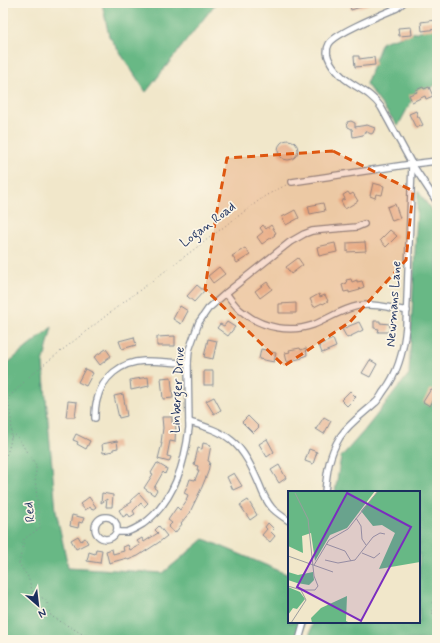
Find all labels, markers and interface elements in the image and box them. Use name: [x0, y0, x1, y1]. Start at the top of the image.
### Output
street label: Logan Road: [177, 199, 240, 253]
street label: Newmans Lane: [383, 260, 405, 348]
street label: Linberger Drive: [167, 346, 191, 434]
inset map: [288, 491, 420, 623]
street label: Red: [20, 501, 40, 523]
north arrow: [18, 585, 58, 625]
text: N: [36, 605, 49, 621]

